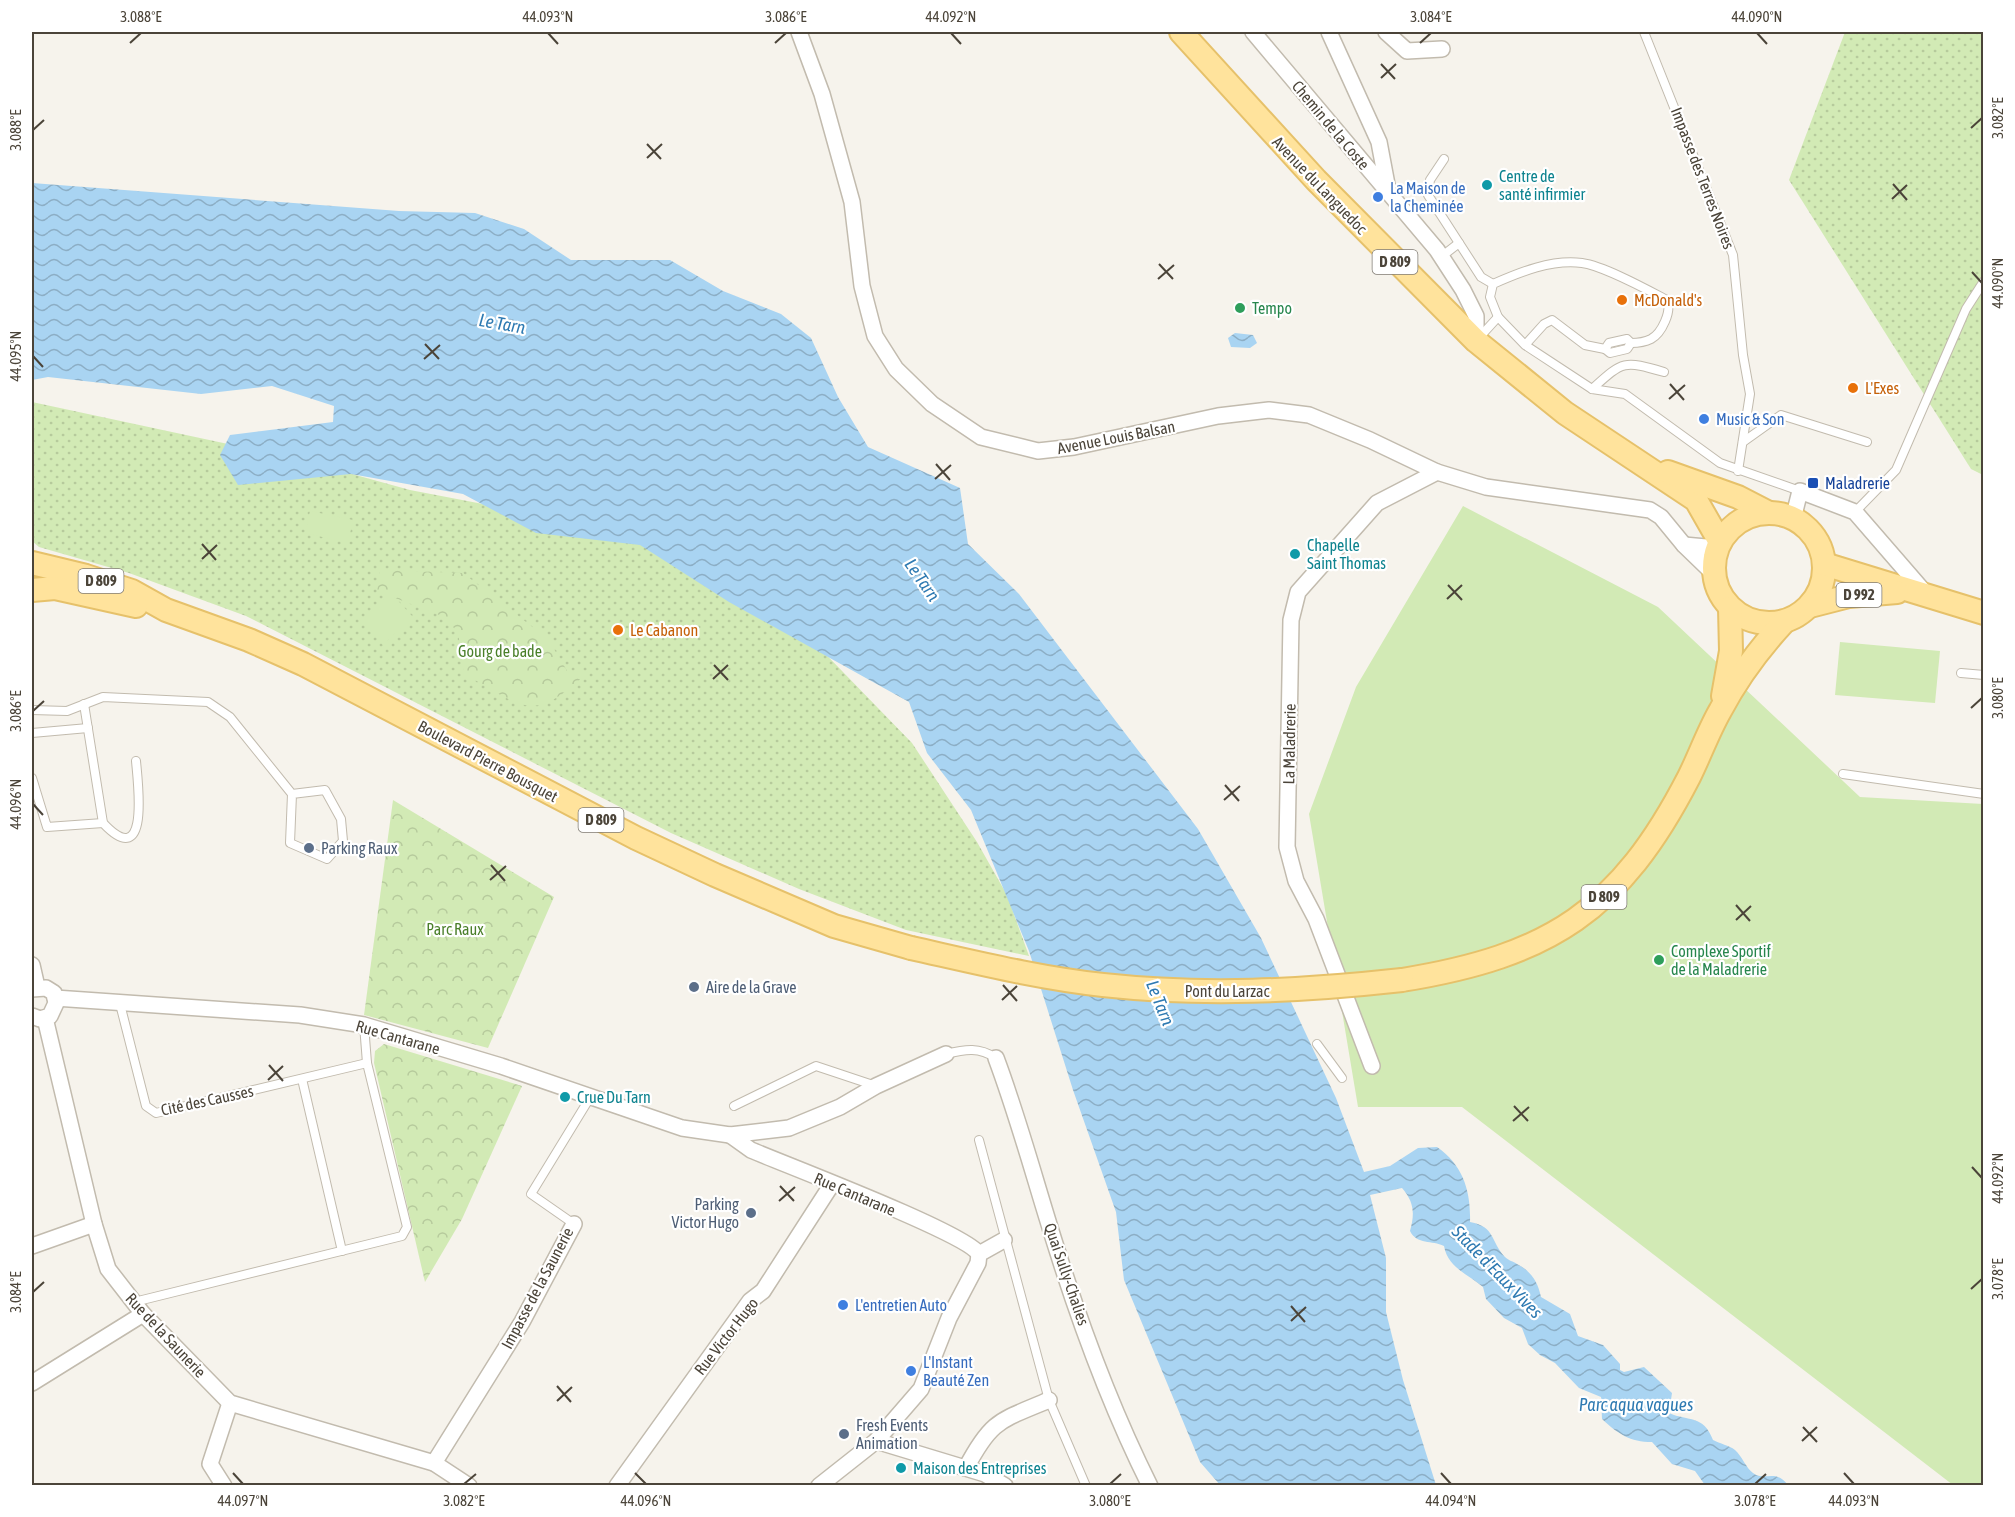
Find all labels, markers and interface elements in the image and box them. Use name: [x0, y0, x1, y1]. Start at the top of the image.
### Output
text: 3.088°E: [120, 8, 162, 25]
text: 44.093°N: [523, 8, 573, 25]
text: 3.086°E: [765, 8, 807, 25]
text: 44.092°N: [926, 8, 976, 25]
text: 3.084°E: [1410, 8, 1452, 25]
text: 44.090°N: [1732, 8, 1782, 25]
street label: Chemin de la Coste: [1289, 77, 1373, 173]
text: 3.082°E: [1989, 97, 2006, 139]
street label: Impasse des Terres Noires: [1667, 105, 1738, 252]
text: 3.088°E: [7, 109, 24, 151]
street label: Avenue du Languedoc: [1268, 133, 1371, 238]
place label: Centre de santé infirmier: [1499, 167, 1585, 203]
marker: Centre de santé infirmier: [1480, 178, 1494, 192]
place label: La Maison de la Cheminée: [1390, 179, 1466, 215]
marker: La Maison de la Cheminée: [1371, 190, 1385, 204]
road number: D 809: [1372, 250, 1418, 274]
text: 44.090°N: [1989, 258, 2006, 308]
place label: McDonald's: [1634, 291, 1703, 309]
marker: McDonald's: [1615, 293, 1629, 307]
place label: Tempo: [1252, 299, 1292, 318]
marker: Tempo: [1233, 301, 1247, 315]
water label: Le Tarn: [477, 309, 527, 338]
text: 44.095°N: [7, 331, 24, 381]
place label: L'Exes: [1865, 379, 1899, 397]
marker: L'Exes: [1846, 381, 1860, 395]
place label: Music & Son: [1716, 410, 1784, 428]
marker: Music & Son: [1697, 412, 1711, 426]
street label: Avenue Louis Balsan: [1056, 417, 1176, 457]
place label: Maladrerie: [1825, 474, 1890, 492]
marker: Maladrerie: [1806, 476, 1820, 490]
place label: Chapelle Saint Thomas: [1307, 536, 1386, 572]
marker: Chapelle Saint Thomas: [1288, 547, 1302, 561]
water label: Le Tarn: [900, 555, 945, 605]
road number: D 809: [78, 569, 124, 593]
road number: D 992: [1836, 583, 1882, 607]
place label: Le Cabanon: [630, 621, 698, 639]
marker: Le Cabanon: [611, 623, 625, 637]
park label: Gourg de bade: [458, 642, 542, 661]
text: 3.080°E: [1989, 677, 2006, 719]
text: 3.086°E: [7, 690, 24, 732]
street label: La Maladrerie: [1279, 703, 1299, 785]
street label: Boulevard Pierre Bousquet: [415, 717, 561, 806]
text: 44.096°N: [7, 779, 24, 829]
road number: D 809: [578, 808, 624, 832]
place label: Parking Raux: [321, 839, 398, 858]
marker: Parking Raux: [302, 841, 316, 855]
road number: D 809: [1582, 885, 1626, 909]
park label: Parc Raux: [426, 920, 484, 938]
place label: Complexe Sportif de la Maladrerie: [1671, 942, 1771, 978]
marker: Complexe Sportif de la Maladrerie: [1652, 953, 1666, 967]
water label: Le Tarn: [1142, 977, 1179, 1029]
place label: Aire de la Grave: [706, 978, 797, 996]
marker: Aire de la Grave: [687, 980, 701, 994]
street label: Pont du Larzac: [1185, 982, 1269, 1000]
street label: Rue Cantarane: [354, 1016, 442, 1058]
street label: Cité des Causses: [159, 1081, 255, 1119]
place label: Crue Du Tarn: [577, 1088, 651, 1106]
marker: Crue Du Tarn: [558, 1090, 572, 1104]
text: 44.092°N: [1989, 1153, 2006, 1203]
street label: Rue Cantarane: [812, 1169, 898, 1219]
place label: Parking Victor Hugo: [672, 1195, 739, 1232]
marker: Parking Victor Hugo: [744, 1206, 758, 1220]
street label: Quai Sully-Chalies: [1040, 1220, 1093, 1328]
water label: Stade d'Eaux Vives: [1447, 1220, 1547, 1322]
street label: Impasse de la Saunerie: [497, 1224, 577, 1352]
text: 3.078°E: [1989, 1258, 2006, 1300]
text: 3.084°E: [7, 1271, 24, 1313]
street label: Rue de la Saunerie: [122, 1289, 210, 1381]
street label: Rue Victor Hugo: [690, 1294, 762, 1379]
place label: L'entretien Auto: [855, 1296, 947, 1314]
marker: L'entretien Auto: [836, 1298, 850, 1312]
place label: L'Instant Beauté Zen: [923, 1353, 989, 1389]
marker: L'Instant Beauté Zen: [904, 1364, 918, 1378]
water label: Parc aqua vagues: [1579, 1394, 1693, 1415]
place label: Fresh Events Animation: [856, 1416, 929, 1452]
marker: Fresh Events Animation: [837, 1427, 851, 1441]
place label: Maison des Entreprises: [913, 1459, 1047, 1478]
marker: Maison des Entreprises: [894, 1461, 908, 1475]
text: 44.097°N: [218, 1492, 268, 1509]
text: 3.082°E: [443, 1492, 485, 1509]
text: 44.096°N: [621, 1492, 671, 1509]
text: 3.080°E: [1089, 1492, 1131, 1509]
text: 44.094°N: [1426, 1492, 1476, 1509]
text: 3.078°E: [1734, 1492, 1776, 1509]
text: 44.093°N: [1829, 1492, 1879, 1509]

